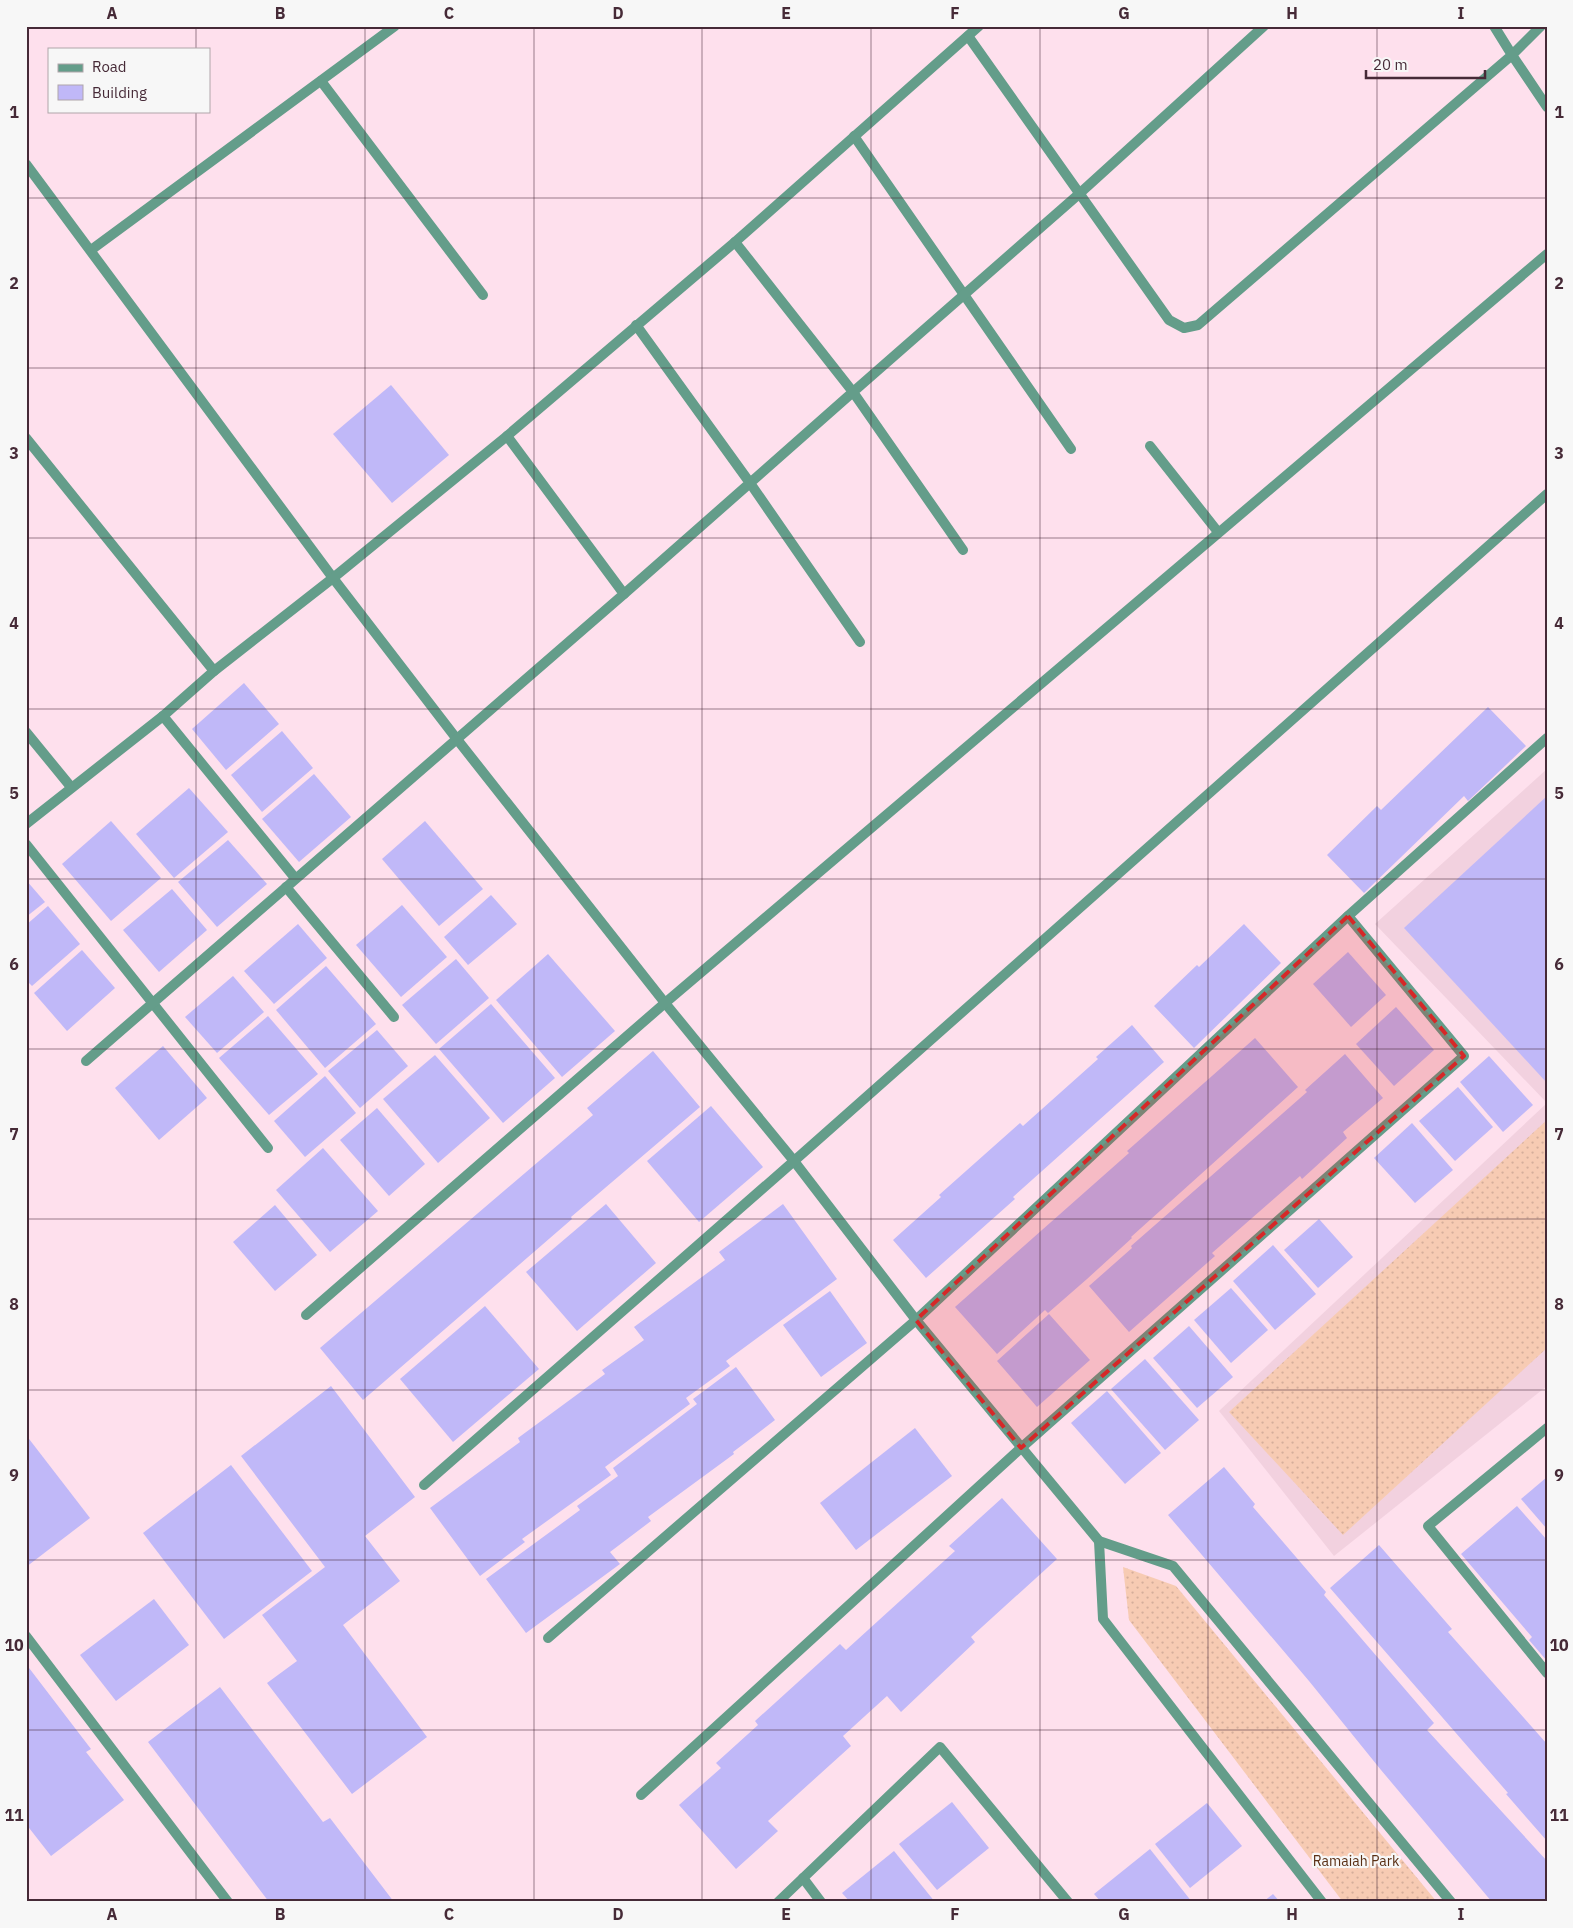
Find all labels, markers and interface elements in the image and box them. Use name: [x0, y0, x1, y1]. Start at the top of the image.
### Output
text: A: [107, 3, 118, 23]
text: B: [275, 3, 286, 23]
text: C: [444, 3, 454, 23]
text: D: [612, 3, 624, 23]
text: E: [781, 3, 791, 23]
text: F: [950, 3, 960, 23]
text: G: [1118, 3, 1130, 23]
text: H: [1286, 3, 1298, 23]
text: I: [1458, 3, 1465, 23]
legend: [48, 48, 210, 112]
scale bar: [1366, 48, 1484, 80]
text: 20 m: [1373, 55, 1408, 74]
text: Road: [92, 57, 127, 76]
text: Building: [92, 83, 147, 102]
text: 1: [9, 102, 19, 122]
text: 1: [1554, 102, 1564, 122]
text: 2: [9, 273, 19, 293]
text: 2: [1554, 273, 1564, 293]
text: 3: [9, 443, 19, 463]
text: 3: [1554, 443, 1564, 463]
text: 4: [9, 613, 19, 633]
text: 4: [1554, 613, 1564, 633]
text: 5: [9, 783, 19, 803]
text: 5: [1554, 783, 1564, 803]
text: 6: [9, 954, 19, 974]
text: 6: [1554, 954, 1564, 974]
text: 7: [9, 1124, 19, 1144]
text: 7: [1554, 1124, 1564, 1144]
text: 8: [9, 1294, 19, 1314]
text: 8: [1554, 1294, 1564, 1314]
text: 9: [9, 1465, 19, 1485]
text: 9: [1554, 1465, 1564, 1485]
text: 10: [4, 1635, 24, 1655]
text: 10: [1549, 1635, 1569, 1655]
text: 11: [4, 1805, 24, 1825]
text: 11: [1549, 1805, 1569, 1825]
park label: Ramaiah Park: [1313, 1852, 1400, 1870]
text: A: [107, 1904, 118, 1924]
text: B: [275, 1904, 286, 1924]
text: C: [444, 1904, 454, 1924]
text: D: [612, 1904, 624, 1924]
text: E: [781, 1904, 791, 1924]
text: F: [950, 1904, 960, 1924]
text: G: [1118, 1904, 1130, 1924]
text: H: [1286, 1904, 1298, 1924]
text: I: [1458, 1904, 1465, 1924]

